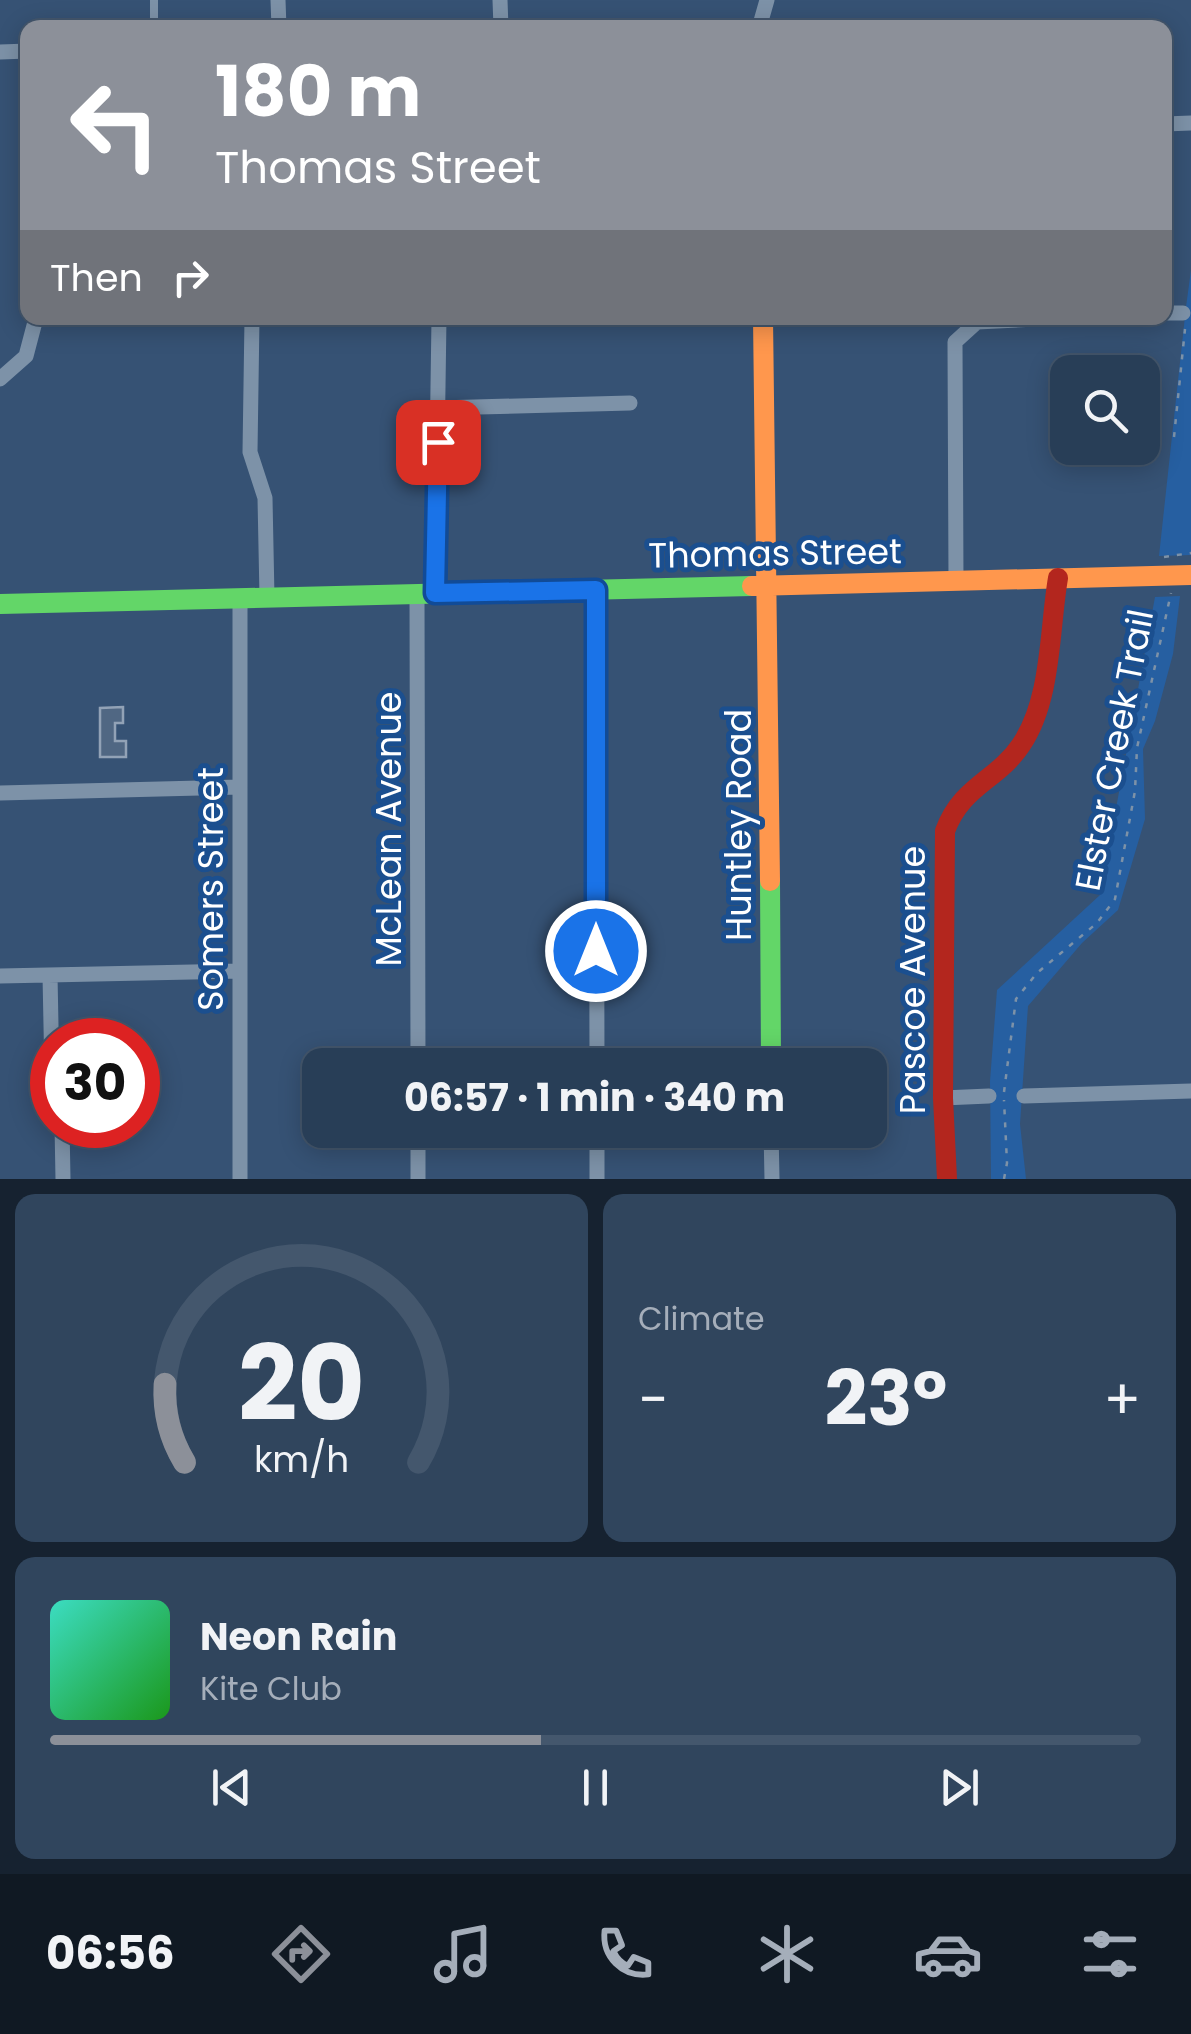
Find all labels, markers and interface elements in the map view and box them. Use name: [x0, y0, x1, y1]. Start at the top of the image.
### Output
text: 180 m: [215, 42, 421, 141]
icon: left: [50, 60, 180, 190]
text: Thomas Street: [215, 136, 541, 199]
icon: right: [163, 250, 218, 305]
text: Then: [50, 251, 143, 304]
map controls: [1050, 355, 1160, 465]
button: search: [1050, 355, 1160, 465]
pin: [396, 400, 481, 485]
icon: arrive: [411, 415, 466, 470]
street label: Thomas Street: [648, 526, 902, 580]
street label: Elster Creek Trail: [1063, 605, 1165, 895]
street label: McLean Avenue: [364, 691, 413, 967]
street label: Huntley Road: [714, 709, 763, 941]
street label: Somers Street: [186, 767, 235, 1011]
street label: Pascoe Avenue: [888, 846, 937, 1114]
position arrow: [544, 899, 648, 1003]
speed limit sign: 30: [30, 1018, 160, 1148]
text: 06:57 · 1 min · 340 m: [404, 1071, 785, 1124]
text: Climate: [638, 1296, 765, 1341]
text: 20: [238, 1311, 365, 1456]
text: 23°: [824, 1346, 947, 1451]
text: −: [638, 1361, 668, 1438]
text: +: [1103, 1361, 1141, 1438]
text: km/h: [254, 1434, 349, 1485]
text: Neon Rain: [200, 1610, 397, 1663]
text: Kite Club: [200, 1666, 342, 1711]
icon: previous: [204, 1760, 259, 1815]
icon: pause: [568, 1760, 623, 1815]
icon: next: [932, 1760, 987, 1815]
icon: directions: [266, 1919, 336, 1989]
icon: music: [428, 1919, 498, 1989]
icon: phone: [590, 1919, 660, 1989]
icon: climate: [752, 1919, 822, 1989]
icon: car: [913, 1919, 983, 1989]
icon: filters: [1075, 1919, 1145, 1989]
text: 06:56: [46, 1922, 175, 1985]

